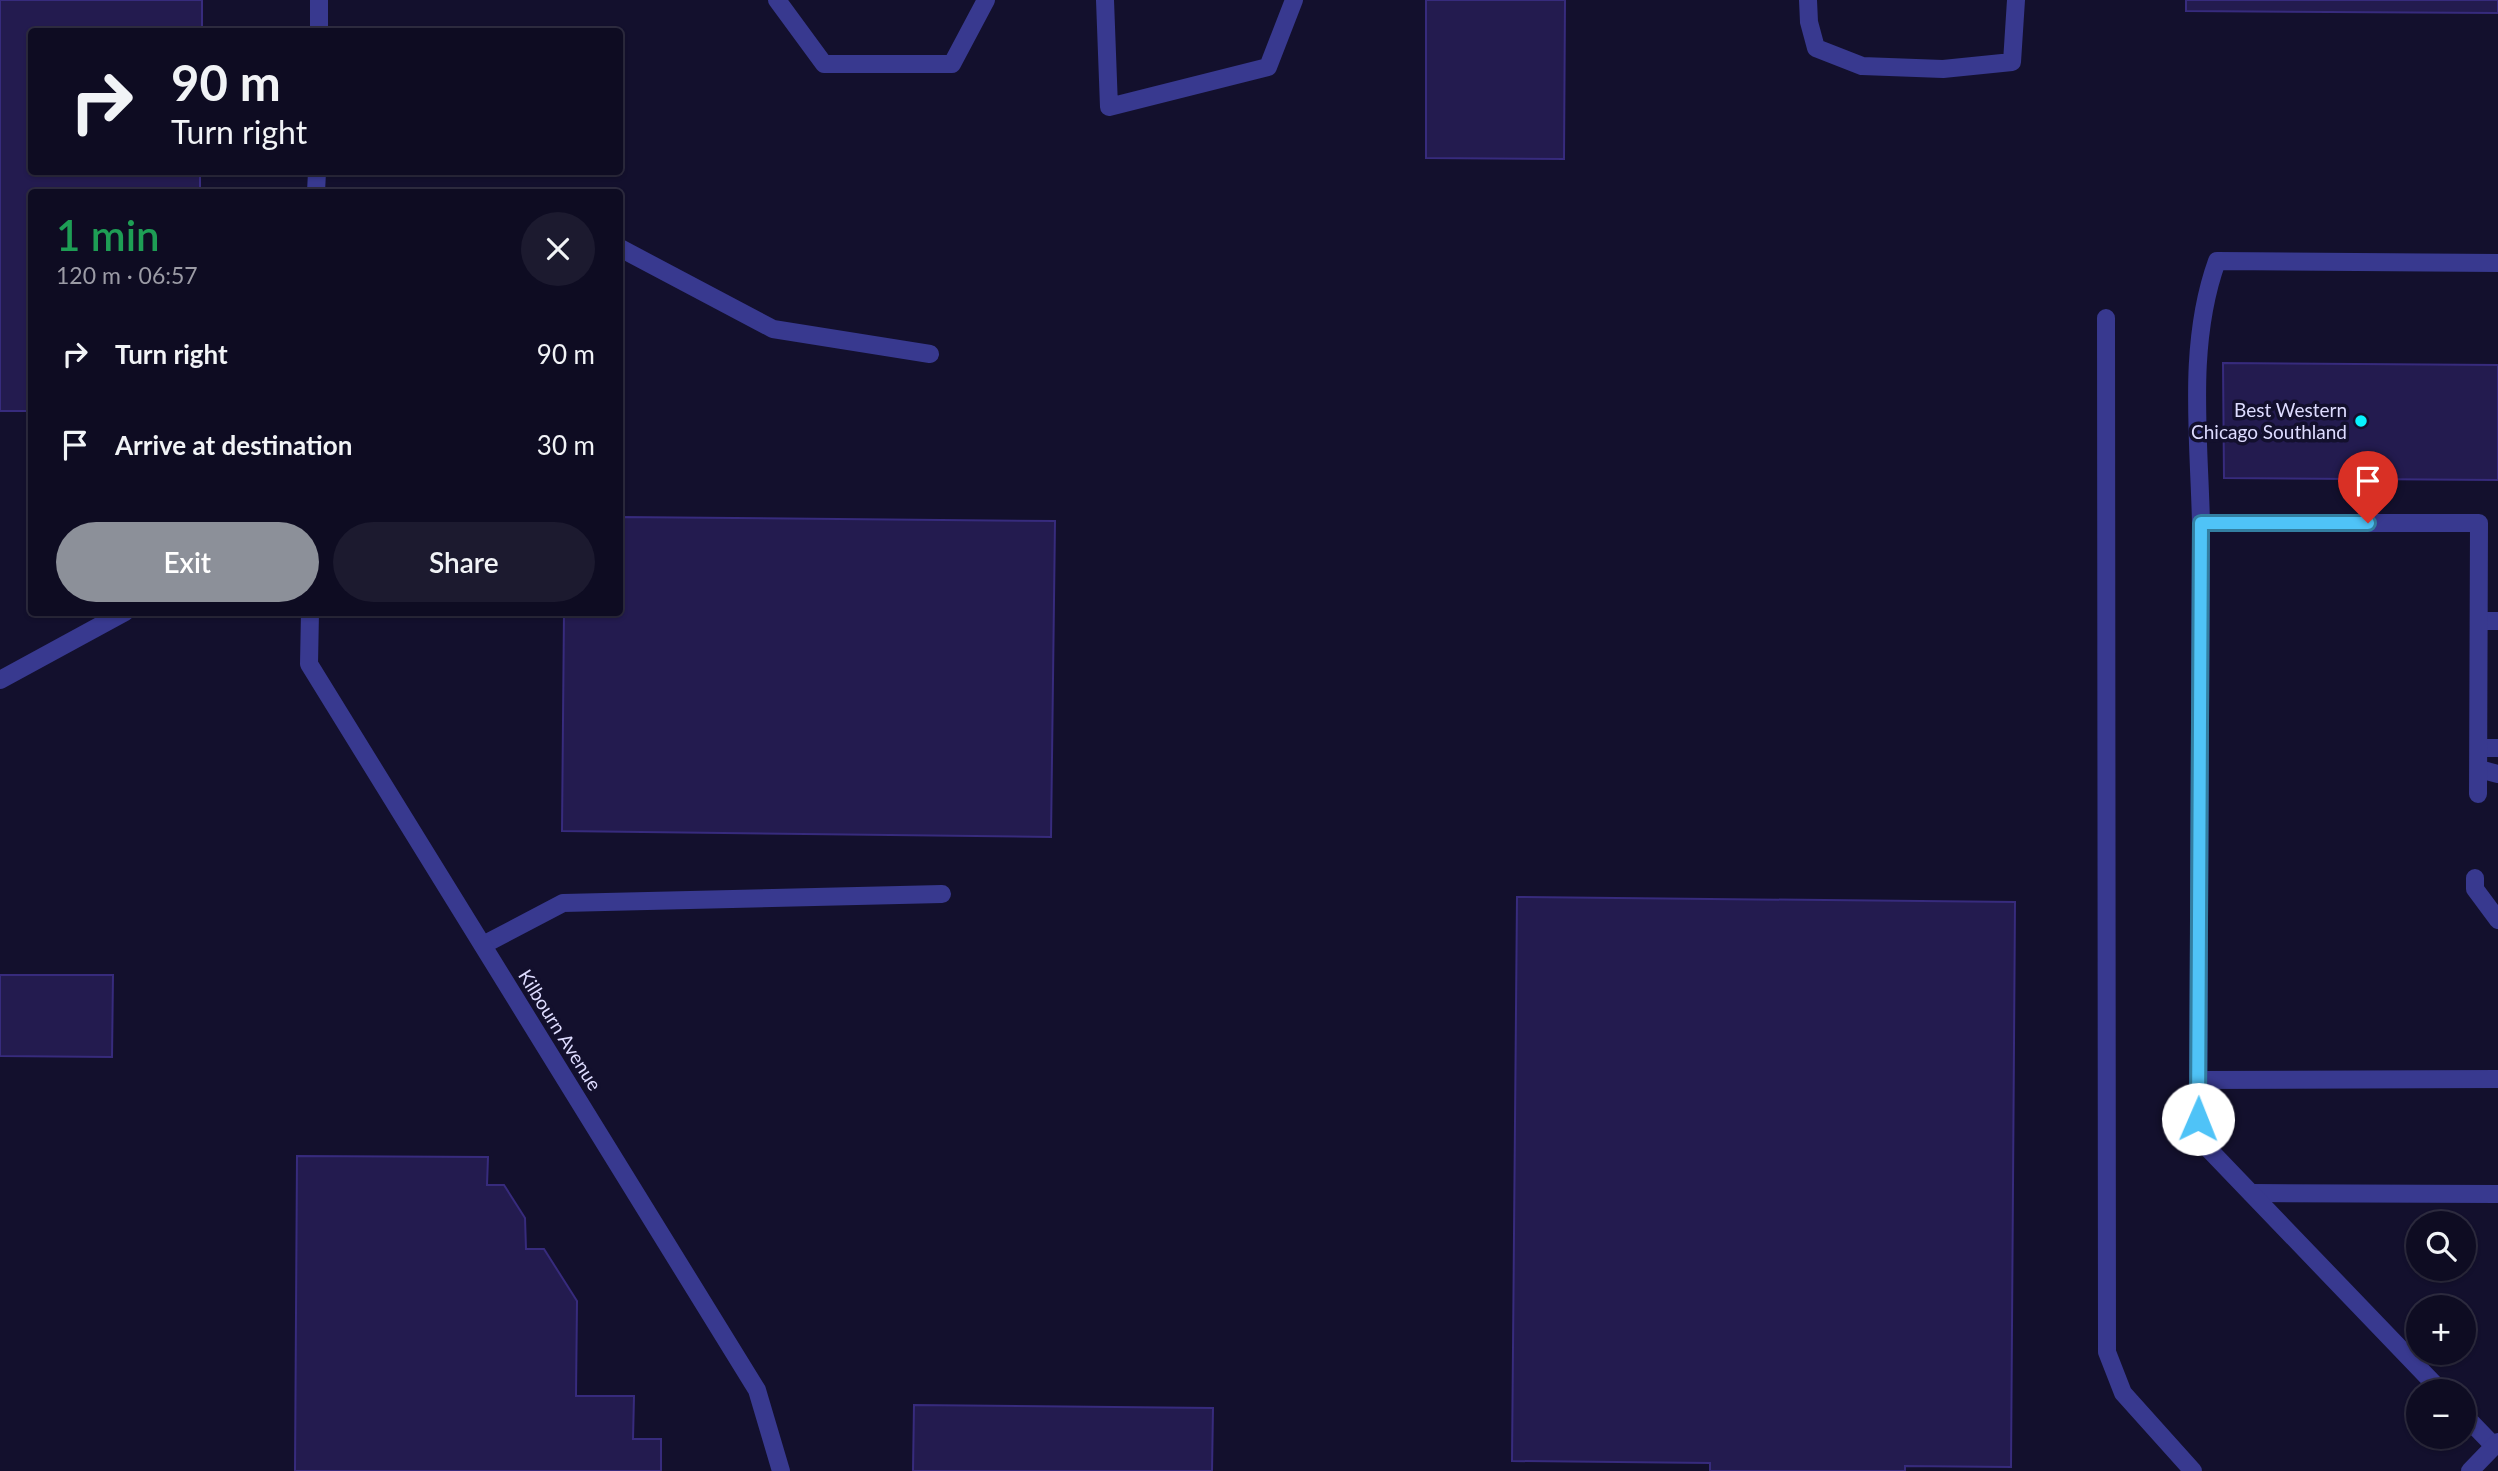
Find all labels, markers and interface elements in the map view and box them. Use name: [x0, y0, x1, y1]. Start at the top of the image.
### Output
text: 90 m: [171, 53, 281, 111]
icon: right: [56, 56, 147, 147]
text: Turn right: [171, 112, 307, 151]
text: 1 min: [56, 210, 160, 260]
button: close: [521, 212, 595, 286]
text: 120 m · 06:57: [56, 261, 198, 289]
icon: right: [56, 335, 94, 373]
text: Turn right: [115, 338, 228, 370]
text: 90 m: [537, 338, 595, 370]
place label: Best Western Chicago Southland: [2191, 398, 2347, 443]
marker: Best Western Chicago Southland: [2353, 413, 2369, 429]
icon: arrive: [56, 426, 94, 464]
text: Arrive at destination: [115, 429, 352, 461]
text: 30 m: [537, 429, 595, 461]
pin: [2338, 451, 2398, 523]
icon: arrive: [2349, 462, 2387, 500]
button: Exit: [56, 522, 319, 602]
button: Share: [333, 522, 595, 602]
street label: Kilbourn Avenue: [514, 965, 607, 1094]
position arrow: [2161, 1082, 2235, 1156]
map controls: [2406, 1211, 2476, 1449]
button: search: [2406, 1211, 2476, 1281]
button: +: [2406, 1295, 2476, 1365]
button: −: [2406, 1379, 2476, 1449]

